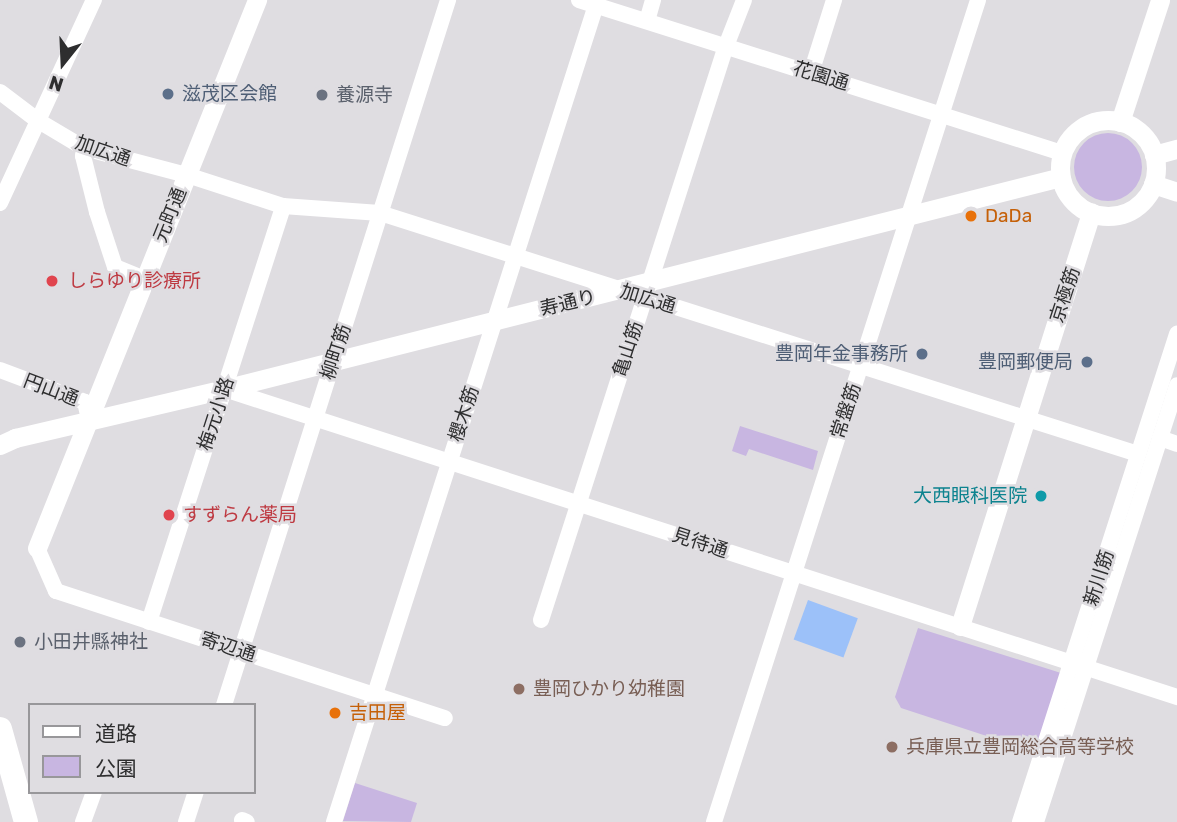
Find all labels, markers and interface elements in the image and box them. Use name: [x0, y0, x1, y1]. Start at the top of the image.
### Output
north arrow: [28, 28, 98, 98]
street label: 花園通: [790, 57, 852, 95]
text: N: [46, 70, 66, 96]
place label: 滋茂区会館: [182, 83, 277, 105]
place label: 養源寺: [336, 84, 393, 106]
marker: 滋茂区会館: [160, 86, 176, 102]
marker: 養源寺: [314, 87, 330, 103]
street label: 加広通: [72, 131, 134, 171]
street label: 元町通: [149, 184, 191, 246]
place label: DaDa: [985, 205, 1032, 227]
marker: DaDa: [963, 208, 979, 224]
street label: 京極筋: [1045, 264, 1085, 326]
place label: しらゆり診療所: [68, 270, 201, 292]
marker: しらゆり診療所: [42, 271, 62, 291]
street label: 加広通: [617, 280, 679, 318]
street label: 寿通り: [538, 285, 598, 321]
street label: 亀山筋: [608, 318, 648, 380]
street label: 柳町筋: [316, 321, 356, 383]
place label: 豊岡年金事務所: [775, 343, 908, 365]
marker: 豊岡年金事務所: [914, 346, 930, 362]
place label: 豊岡郵便局: [978, 351, 1073, 373]
marker: 豊岡郵便局: [1079, 354, 1095, 370]
street label: 円山通: [20, 369, 82, 411]
street label: 梅元小路: [193, 374, 239, 454]
street label: 常盤筋: [826, 380, 866, 442]
street label: 櫻木筋: [444, 383, 484, 445]
place label: 大西眼科医院: [913, 485, 1027, 507]
marker: 大西眼科医院: [1033, 488, 1049, 504]
place label: すずらん薬局: [183, 504, 297, 526]
marker: すずらん薬局: [161, 507, 177, 523]
street label: 見待通: [669, 523, 731, 563]
street label: 新川筋: [1079, 547, 1119, 609]
street label: 寄辺通: [197, 627, 259, 667]
place label: 小田井縣神社: [34, 631, 148, 653]
marker: 小田井縣神社: [12, 634, 28, 650]
place label: 豊岡ひかり幼稚園: [533, 678, 685, 700]
marker: 豊岡ひかり幼稚園: [511, 681, 527, 697]
place label: 吉田屋: [349, 702, 406, 724]
legend: [28, 703, 256, 794]
marker: 吉田屋: [327, 705, 343, 721]
text: 道路: [95, 721, 137, 746]
place label: 兵庫県立豊岡総合高等学校: [906, 736, 1134, 758]
marker: 兵庫県立豊岡総合高等学校: [884, 739, 900, 755]
text: 公園: [95, 756, 137, 781]

